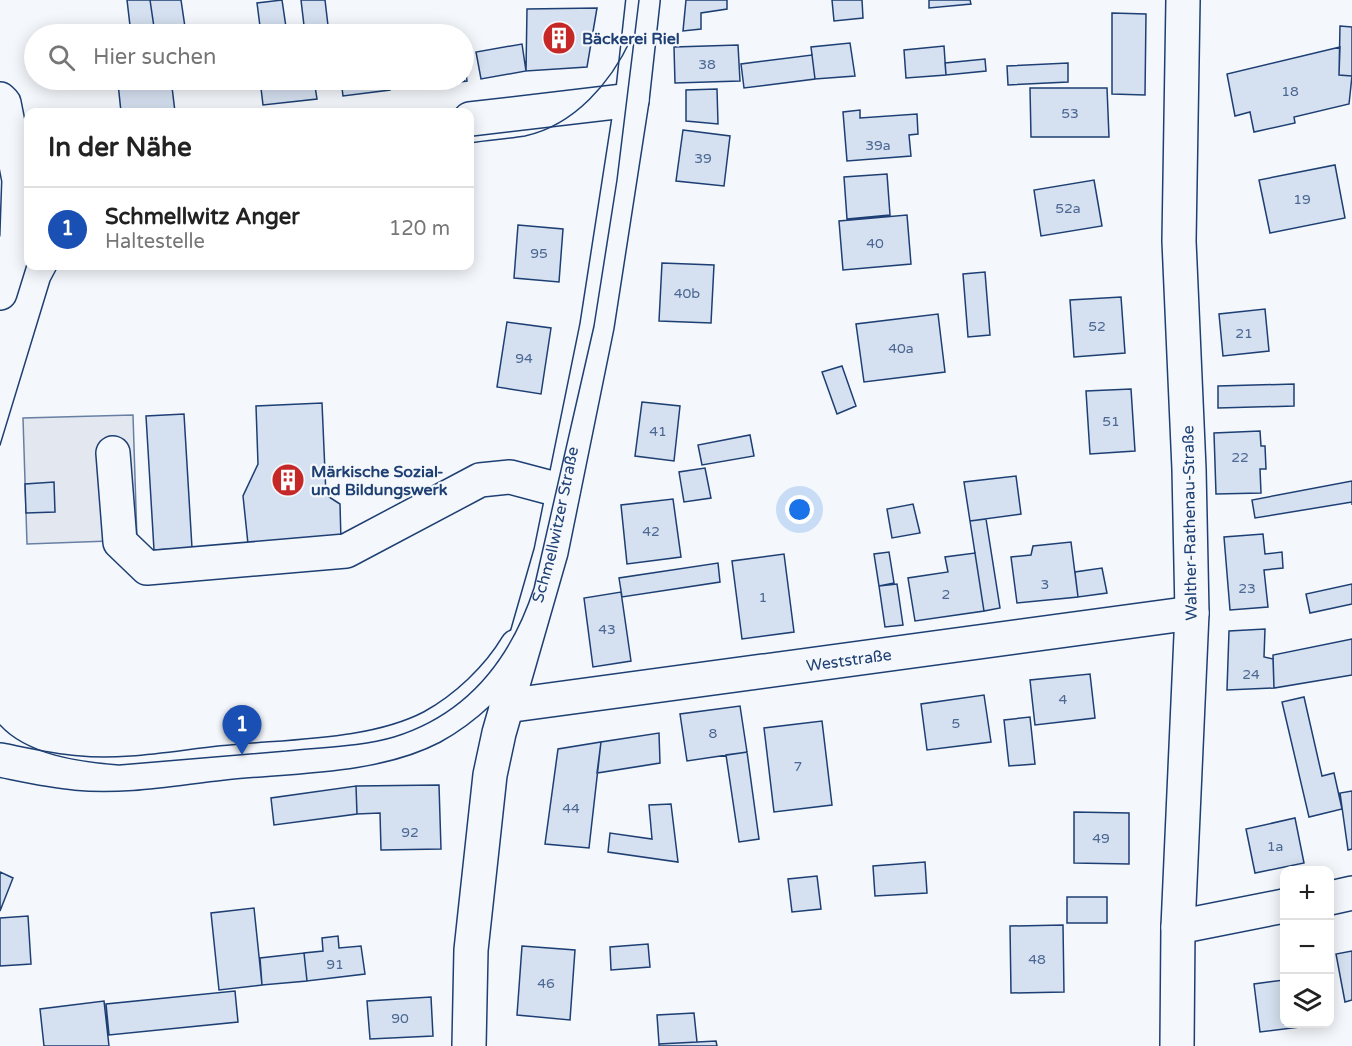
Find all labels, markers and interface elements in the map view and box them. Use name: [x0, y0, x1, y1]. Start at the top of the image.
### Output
building icon: Bäckerei Riel: [541, 20, 577, 56]
search box: [24, 24, 474, 90]
place label: Bäckerei Riel: [582, 29, 680, 49]
icon: search: [45, 41, 78, 74]
text: Hier suchen: [93, 44, 216, 70]
house number: 38: [698, 56, 716, 73]
house number: 18: [1281, 83, 1299, 100]
house number: 53: [1061, 105, 1079, 122]
text: In der Nähe: [48, 132, 192, 163]
house number: 39a: [865, 137, 891, 154]
house number: 39: [694, 150, 712, 167]
house number: 19: [1293, 191, 1311, 208]
house number: 52a: [1055, 200, 1081, 217]
text: Schmellwitz Anger: [105, 204, 300, 230]
text: 1: [61, 217, 74, 241]
text: 120 m: [389, 217, 450, 241]
text: Haltestelle: [105, 230, 205, 254]
house number: 40: [866, 235, 884, 252]
house number: 95: [530, 245, 548, 262]
house number: 40b: [674, 285, 700, 302]
house number: 52: [1088, 318, 1106, 335]
house number: 21: [1235, 325, 1253, 342]
house number: 40a: [888, 340, 914, 357]
house number: 94: [515, 350, 533, 367]
house number: 51: [1102, 413, 1120, 430]
house number: 41: [649, 423, 667, 440]
street label: Walther-Rathenau-Straße: [1178, 425, 1202, 621]
street label: Schmellwitzer Straße: [528, 445, 583, 605]
house number: 22: [1231, 449, 1249, 466]
building icon: Märkische Sozial- und Bildungswerk: [270, 462, 306, 498]
place label: Märkische Sozial- und Bildungswerk: [311, 462, 448, 500]
your location: [785, 495, 814, 524]
house number: 42: [642, 523, 660, 540]
house number: 3: [1041, 576, 1049, 593]
house number: 23: [1238, 580, 1256, 597]
house number: 2: [942, 586, 950, 603]
house number: 1: [759, 589, 767, 606]
house number: 43: [598, 621, 616, 638]
street label: Weststraße: [805, 645, 893, 676]
house number: 24: [1242, 666, 1260, 683]
house number: 4: [1059, 691, 1068, 708]
pin: 1: [222, 706, 262, 755]
house number: 5: [952, 715, 960, 732]
house number: 8: [709, 725, 718, 742]
house number: 7: [794, 758, 802, 775]
house number: 44: [562, 800, 580, 817]
house number: 92: [401, 824, 419, 841]
house number: 49: [1092, 830, 1110, 847]
house number: 1a: [1267, 838, 1283, 855]
map controls: [1280, 866, 1334, 1028]
button: +: [1280, 866, 1334, 920]
button: −: [1280, 920, 1334, 974]
house number: 48: [1028, 951, 1046, 968]
house number: 91: [326, 956, 344, 973]
button: layers: [1280, 974, 1334, 1028]
house number: 46: [537, 975, 555, 992]
house number: 90: [391, 1010, 409, 1027]

